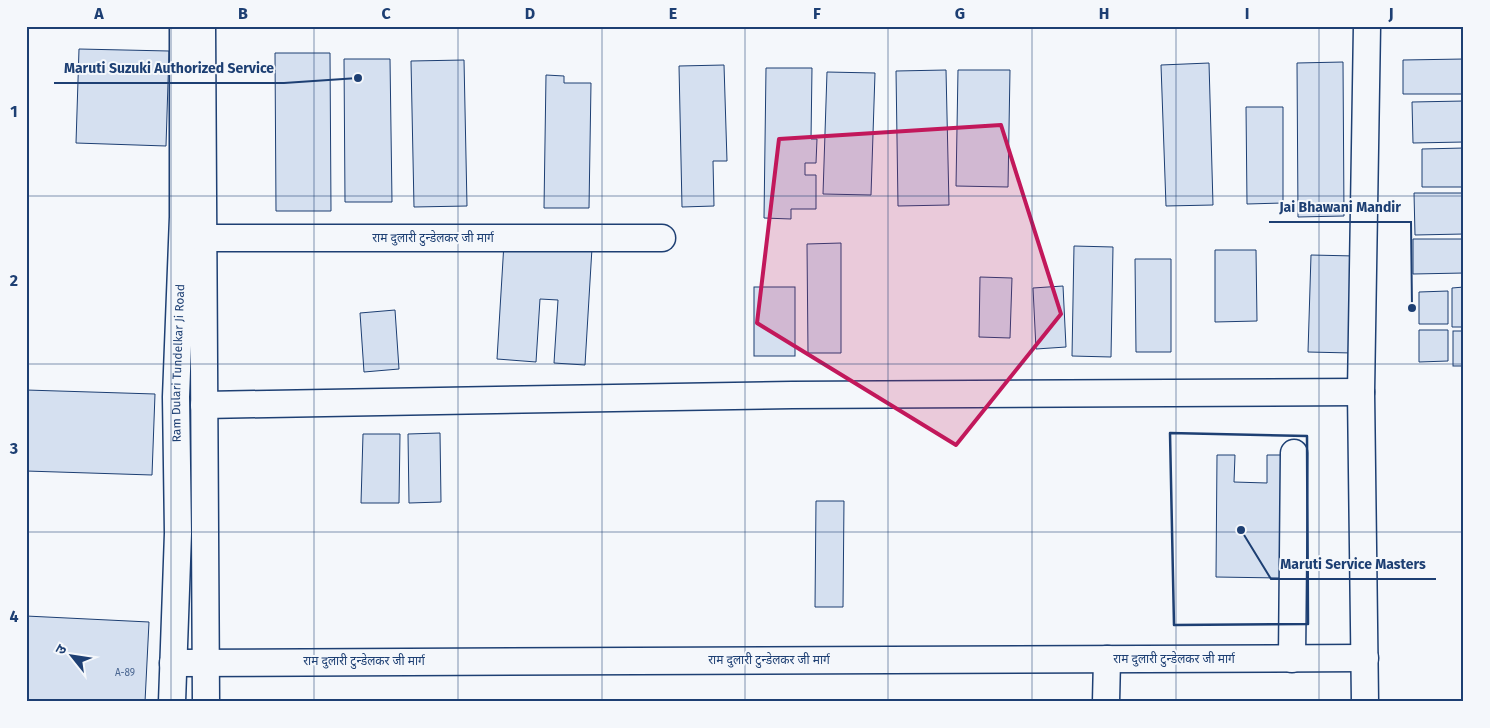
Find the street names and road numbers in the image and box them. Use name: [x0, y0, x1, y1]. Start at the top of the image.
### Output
street label: राम दुलारी टुन्डेलकर जी मार्ग: [372, 230, 495, 246]
street label: Ram Dulari Tundelkar Ji Road: [169, 284, 187, 442]
street label: राम दुलारी टुन्डेलकर जी मार्ग: [1113, 651, 1236, 667]
street label: राम दुलारी टुन्डेलकर जी मार्ग: [708, 652, 831, 668]
street label: राम दुलारी टुन्डेलकर जी मार्ग: [303, 653, 426, 669]

